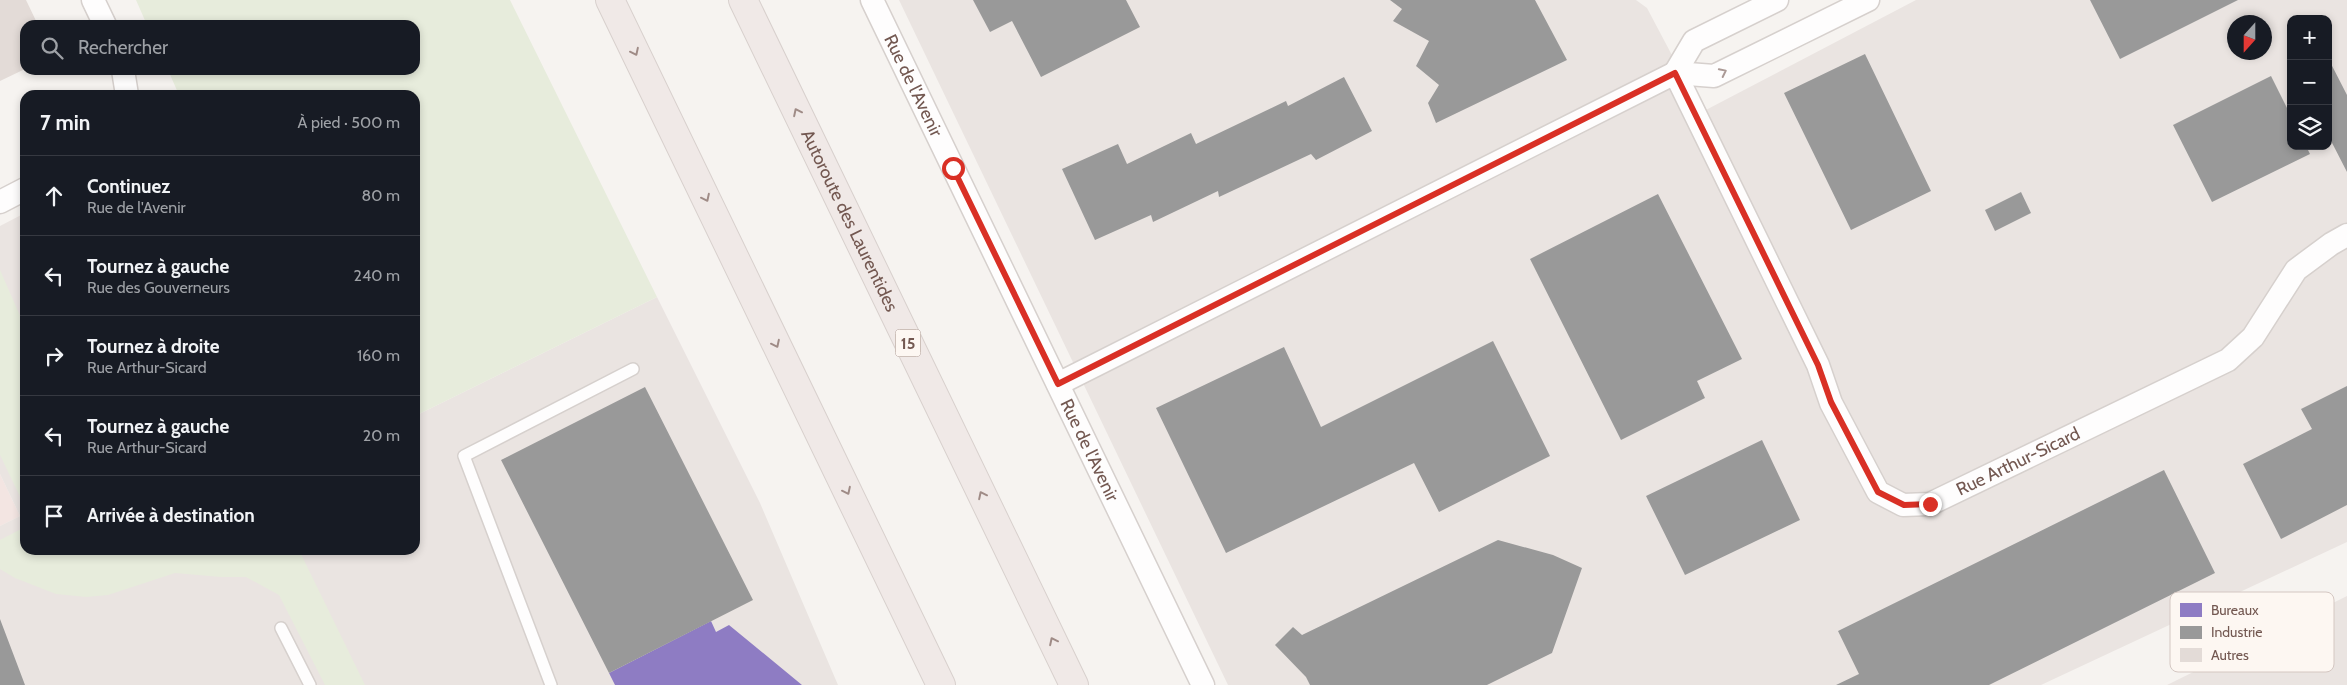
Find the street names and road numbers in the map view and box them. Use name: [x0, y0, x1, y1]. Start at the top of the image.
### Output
street label: Rue de l'Avenir: [879, 31, 948, 141]
street label: Autoroute des Laurentides: [796, 126, 903, 315]
road number: 15: [896, 329, 920, 356]
street label: Rue de l'Avenir: [1055, 395, 1124, 505]
street label: Rue Arthur-Sicard: [1953, 422, 2084, 501]

